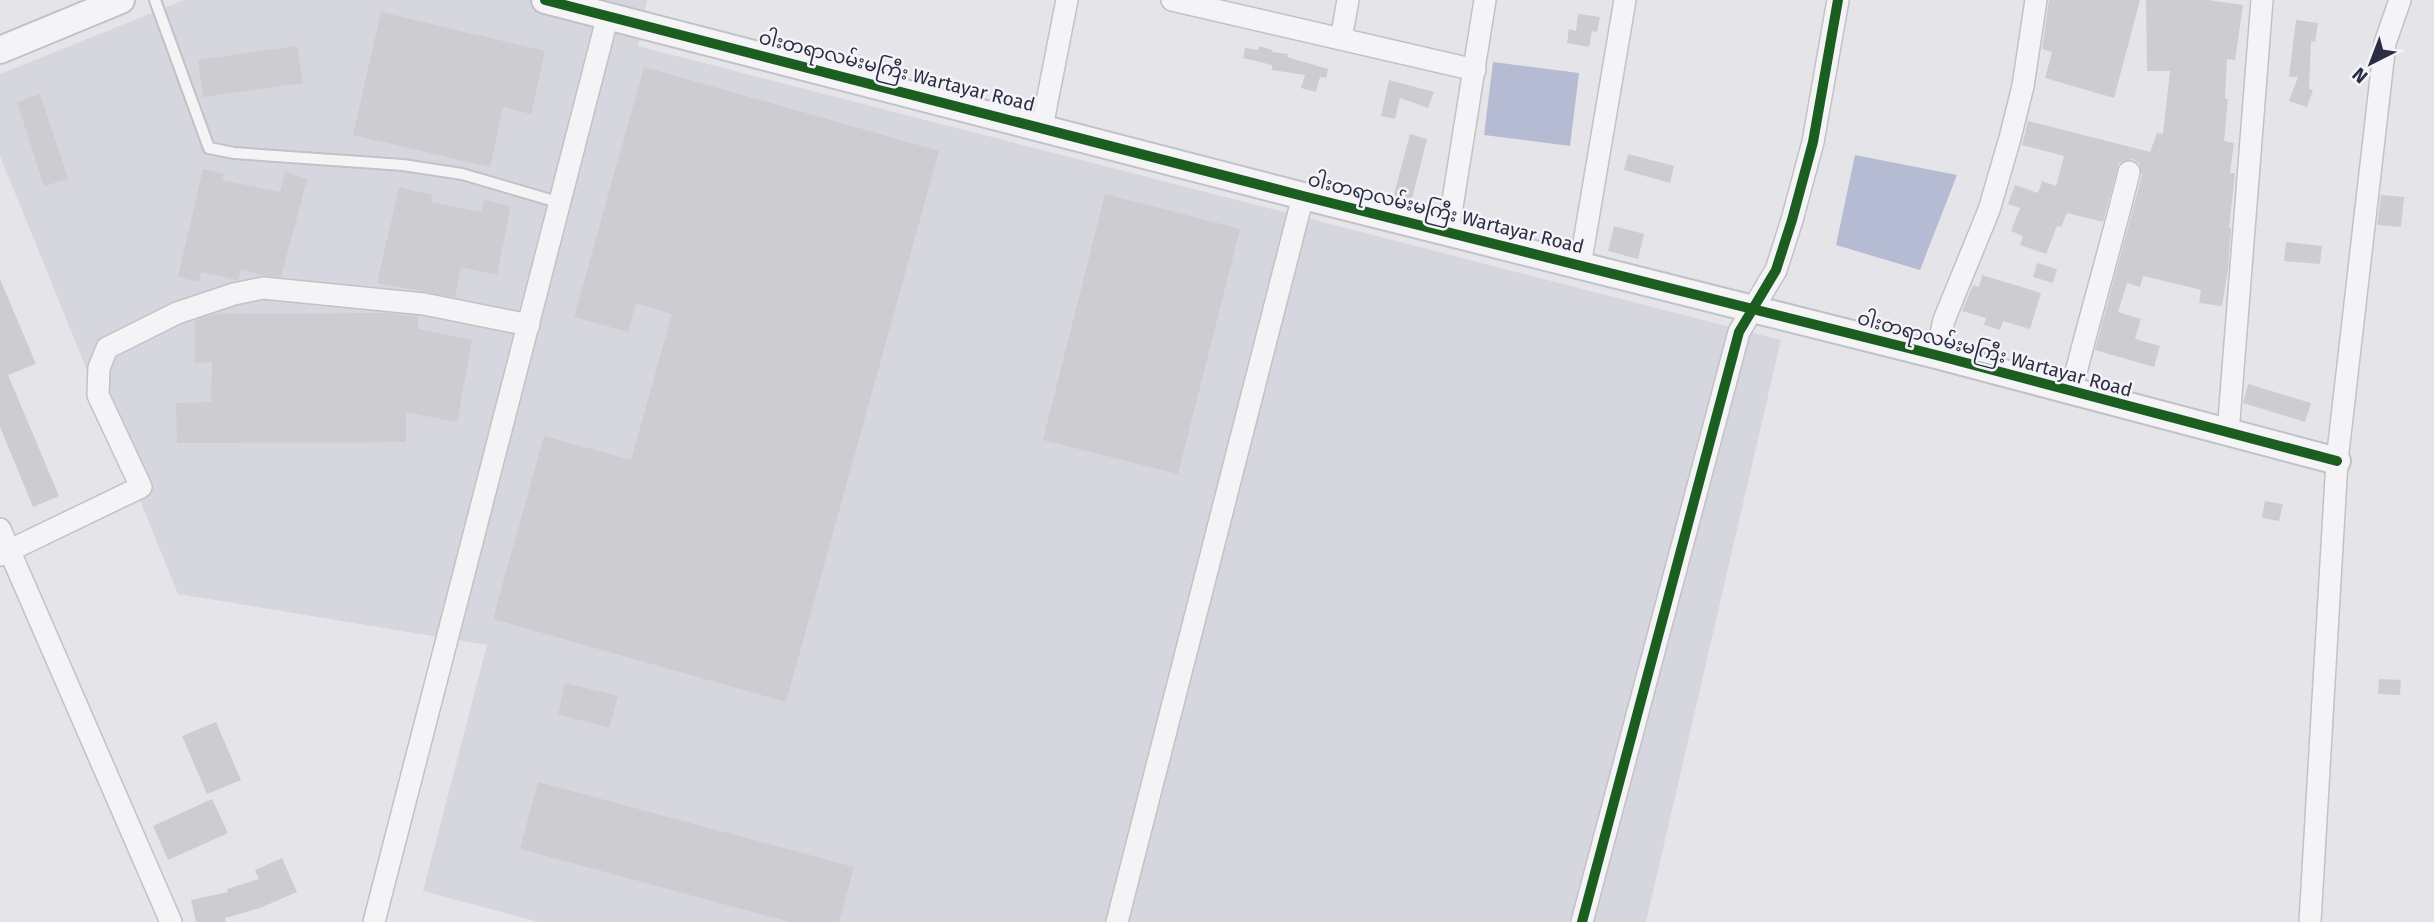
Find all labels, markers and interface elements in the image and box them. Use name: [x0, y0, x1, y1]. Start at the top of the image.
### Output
street label: ဝါးတရာလမ်းမကြီး Wartayar Road: [756, 23, 1038, 120]
north arrow: [2336, 28, 2406, 98]
text: N: [2348, 62, 2372, 88]
street label: ဝါးတရာလမ်းမကြီး Wartayar Road: [1305, 165, 1587, 262]
street label: ဝါးတရာလမ်းမကြီး Wartayar Road: [1854, 303, 2136, 406]

